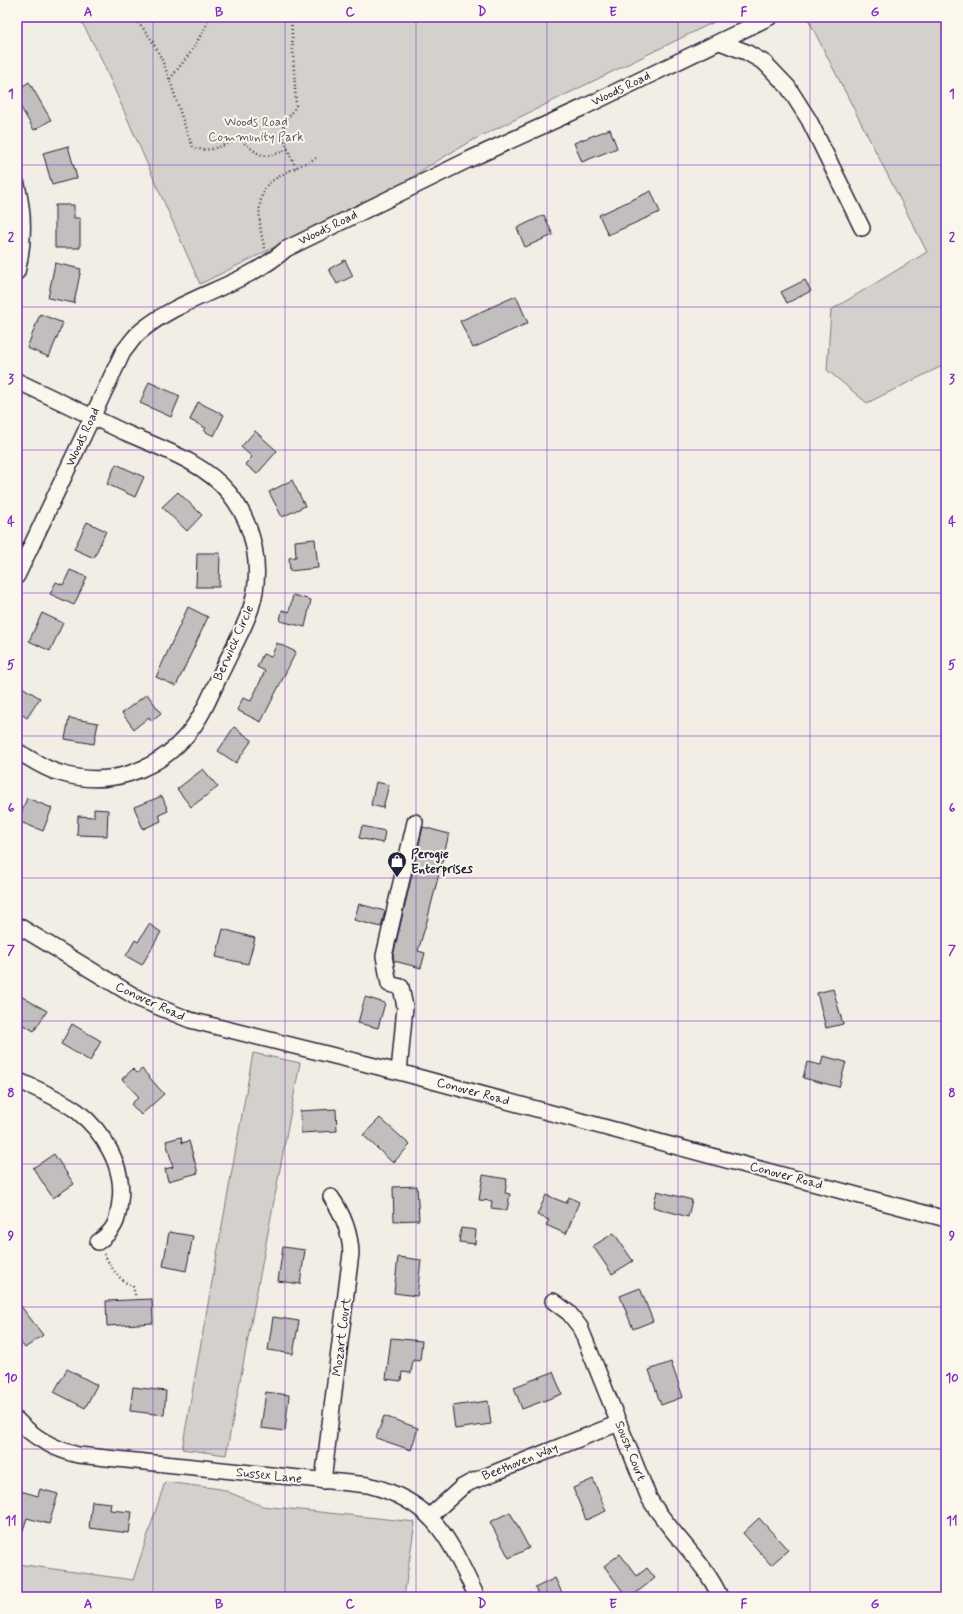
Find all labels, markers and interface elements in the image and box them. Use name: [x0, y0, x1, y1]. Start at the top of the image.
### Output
text: A: [84, 4, 92, 21]
text: B: [215, 4, 224, 21]
text: C: [345, 4, 355, 21]
text: D: [478, 4, 487, 21]
text: E: [609, 4, 617, 21]
text: F: [741, 4, 748, 21]
text: G: [871, 4, 880, 21]
street label: Woods Road: [589, 67, 653, 111]
text: 1: [8, 86, 14, 103]
text: 1: [949, 86, 955, 103]
park label: Woods Road Community Park: [208, 114, 304, 146]
street label: Woods Road: [296, 206, 360, 250]
text: 2: [8, 229, 15, 246]
text: 2: [949, 229, 956, 246]
text: 3: [8, 371, 14, 388]
text: 3: [949, 371, 955, 388]
street label: Woods Road: [62, 405, 104, 469]
text: 4: [7, 514, 15, 531]
text: 4: [948, 514, 956, 531]
street label: Berwick Circle: [210, 602, 258, 683]
text: 5: [7, 657, 15, 674]
text: 5: [948, 657, 956, 674]
text: 6: [8, 800, 15, 817]
text: 6: [949, 800, 956, 817]
place label: Perogie Enterprises: [411, 846, 473, 878]
shop icon: Perogie Enterprises: [386, 850, 408, 878]
text: 7: [7, 942, 15, 959]
text: 7: [948, 942, 956, 959]
street label: Conover Road: [113, 978, 187, 1026]
street label: Conover Road: [435, 1074, 511, 1110]
text: 8: [7, 1085, 15, 1102]
text: 8: [948, 1085, 956, 1102]
street label: Conover Road: [748, 1158, 824, 1194]
text: 9: [8, 1228, 15, 1245]
text: 9: [949, 1228, 956, 1245]
street label: Mozart Court: [329, 1296, 355, 1377]
text: 10: [4, 1370, 18, 1387]
text: 10: [945, 1370, 959, 1387]
street label: Sousa Court: [610, 1418, 650, 1484]
street label: Beethoven Way: [480, 1439, 560, 1485]
street label: Sussex Lane: [235, 1464, 303, 1488]
text: 11: [5, 1513, 17, 1530]
text: 11: [946, 1513, 958, 1530]
text: A: [84, 1596, 92, 1613]
text: B: [215, 1596, 224, 1613]
text: C: [345, 1596, 355, 1613]
text: D: [478, 1596, 487, 1613]
text: E: [609, 1596, 617, 1613]
text: F: [741, 1596, 748, 1613]
text: G: [871, 1596, 880, 1613]

